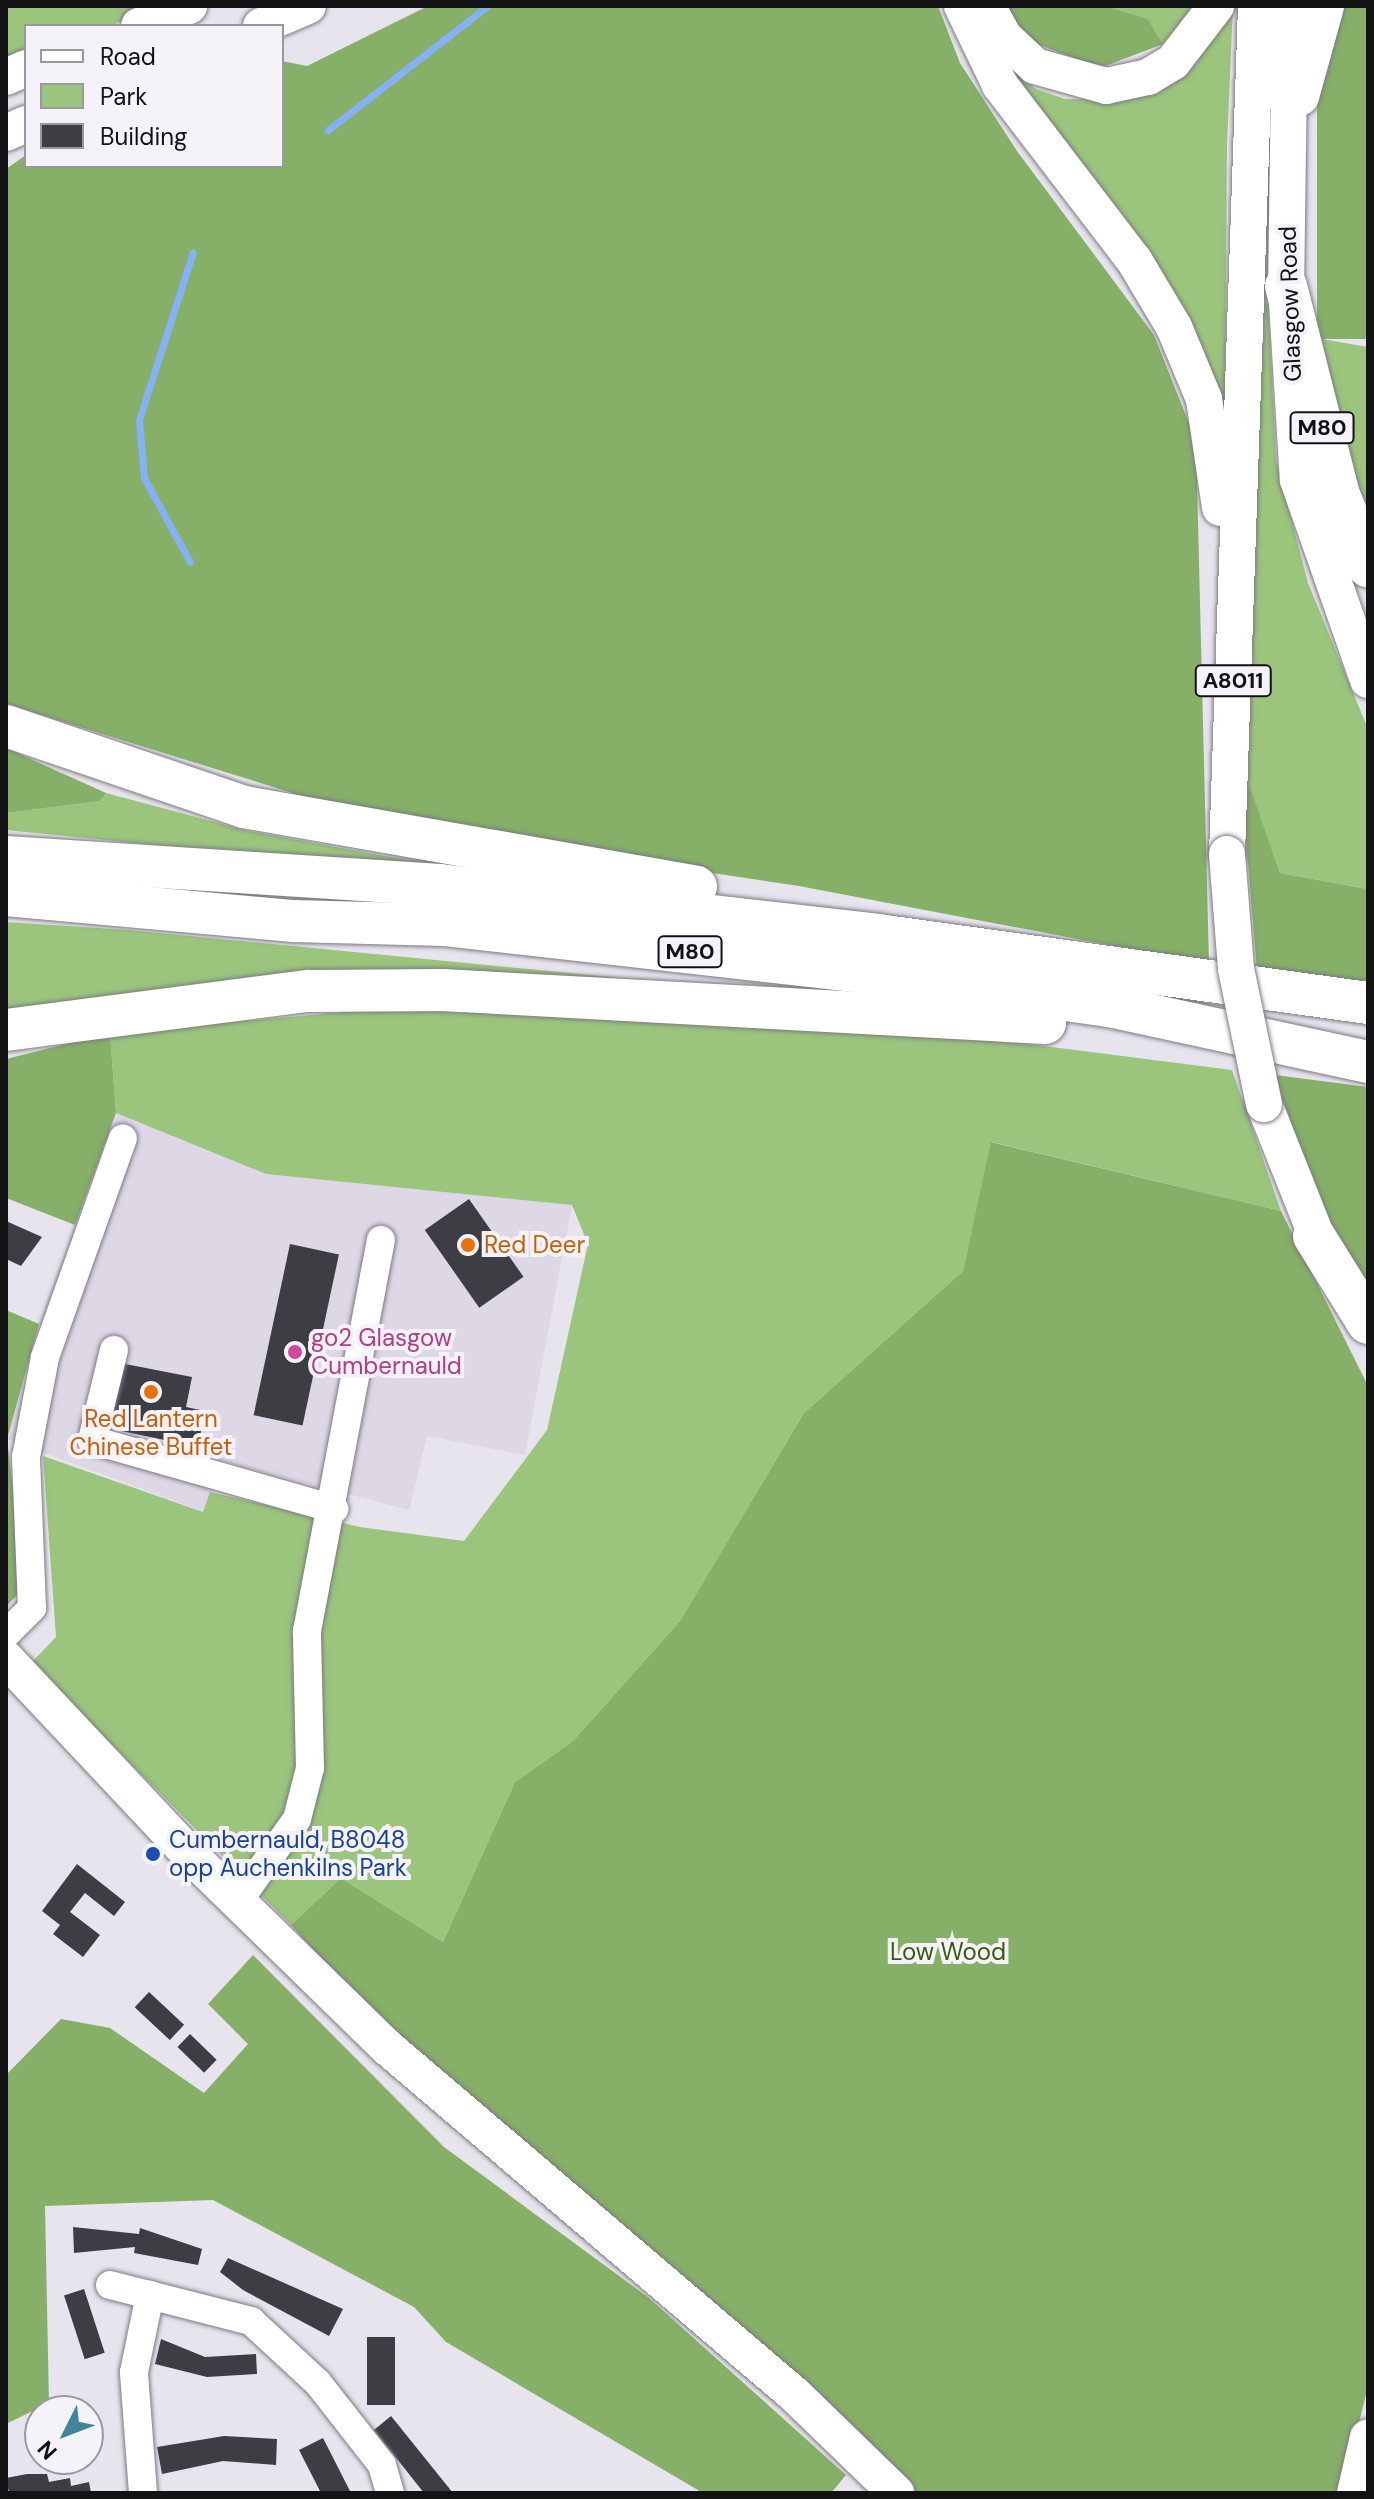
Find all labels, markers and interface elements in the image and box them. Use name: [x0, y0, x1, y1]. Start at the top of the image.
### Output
legend: [24, 24, 284, 168]
text: Road: [100, 41, 156, 72]
text: Park: [100, 81, 147, 112]
text: Building: [100, 121, 187, 152]
street label: Glasgow Road: [1273, 226, 1307, 382]
road number: M80: [1288, 410, 1356, 446]
road number: A8011: [1193, 663, 1273, 699]
road number: M80: [656, 934, 724, 970]
place label: Red Deer: [484, 1231, 585, 1259]
marker: Red Deer: [459, 1236, 477, 1254]
place label: go2 Glasgow Cumbernauld: [311, 1324, 462, 1380]
marker: go2 Glasgow Cumbernauld: [286, 1343, 304, 1361]
marker: Red Lantern Chinese Buffet: [142, 1383, 160, 1401]
place label: Red Lantern Chinese Buffet: [70, 1405, 232, 1461]
place label: Cumbernauld, B8048 opp Auchenkilns Park: [169, 1826, 407, 1882]
marker: Cumbernauld, B8048 opp Auchenkilns Park: [144, 1845, 162, 1863]
park label: Low Wood: [890, 1938, 1006, 1966]
north arrow: [24, 2395, 104, 2475]
text: N: [31, 2434, 63, 2466]

